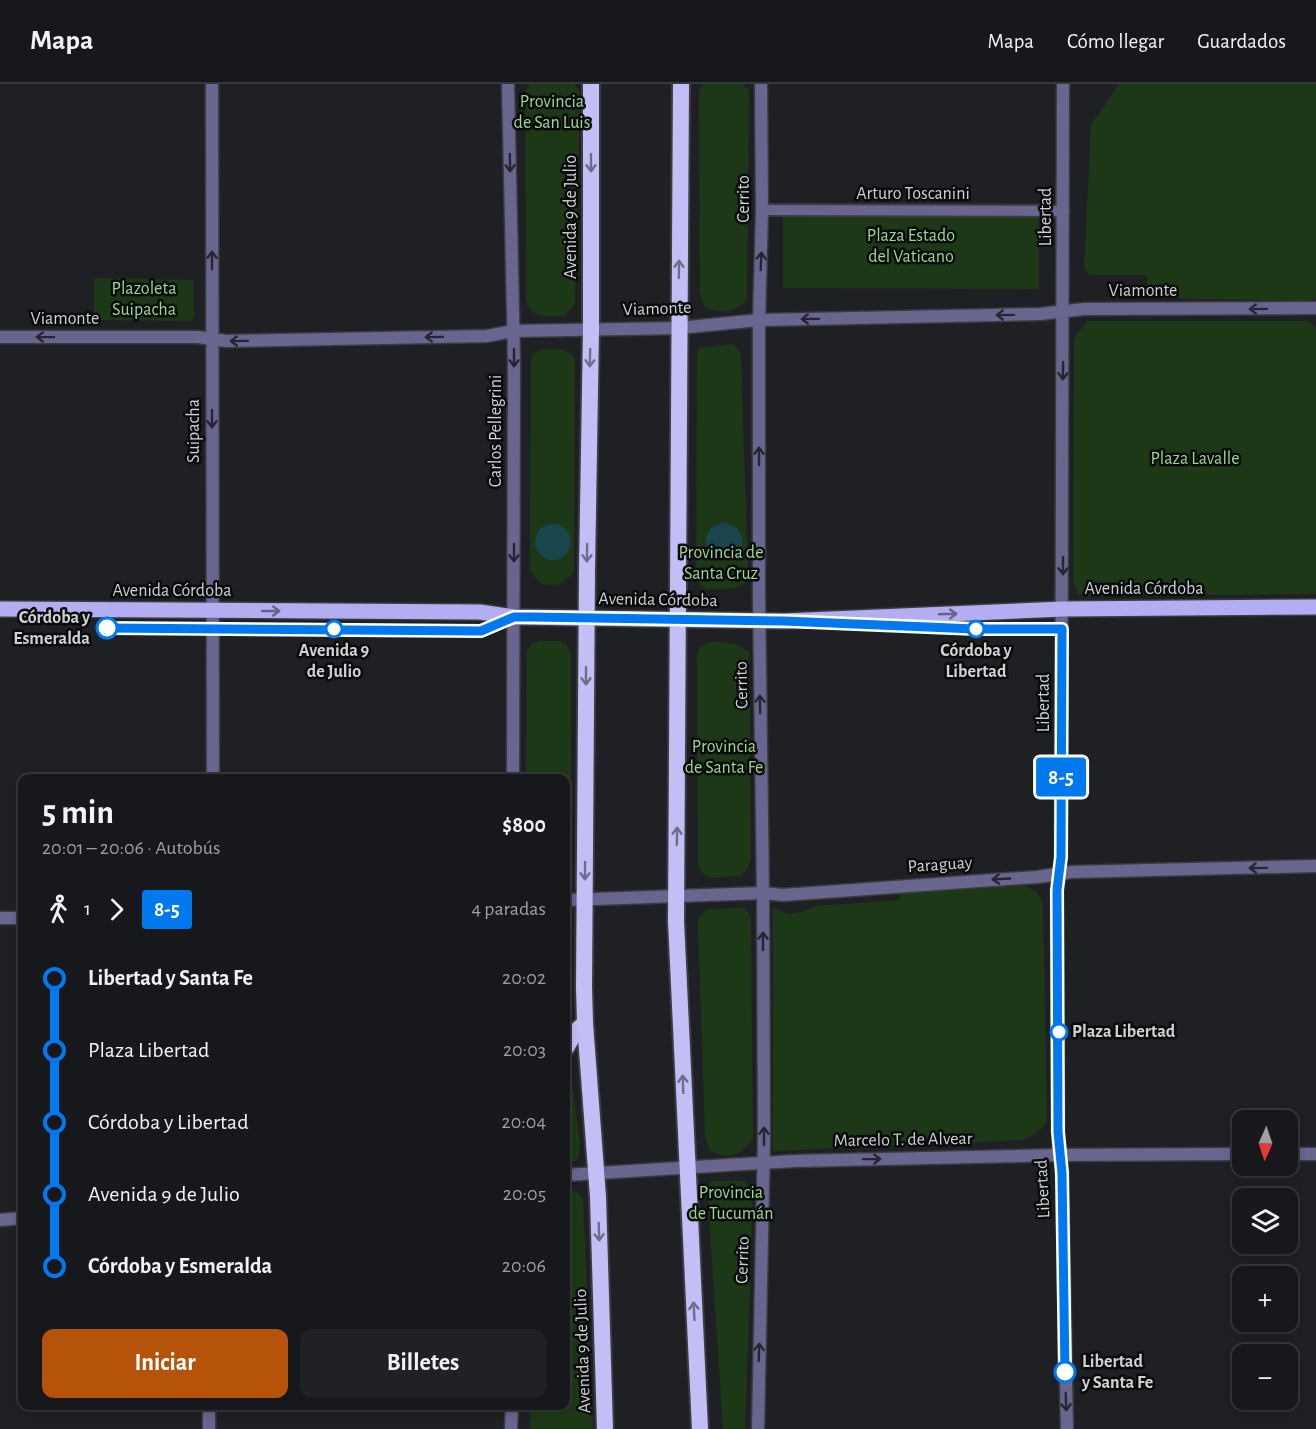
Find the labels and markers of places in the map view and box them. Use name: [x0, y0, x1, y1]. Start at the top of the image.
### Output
place label: Córdoba y Esmeralda: [13, 609, 91, 648]
marker: Córdoba y Esmeralda: [96, 617, 118, 639]
marker: Avenida 9 de Julio: [325, 620, 343, 638]
marker: Córdoba y Libertad: [967, 620, 985, 638]
place label: Avenida 9 de Julio: [299, 642, 370, 681]
place label: Córdoba y Libertad: [940, 642, 1013, 681]
marker: Plaza Libertad: [1050, 1023, 1068, 1041]
place label: Plaza Libertad: [1072, 1023, 1176, 1041]
place label: Libertad y Santa Fe: [1081, 1353, 1153, 1392]
marker: Libertad y Santa Fe: [1054, 1361, 1076, 1383]

